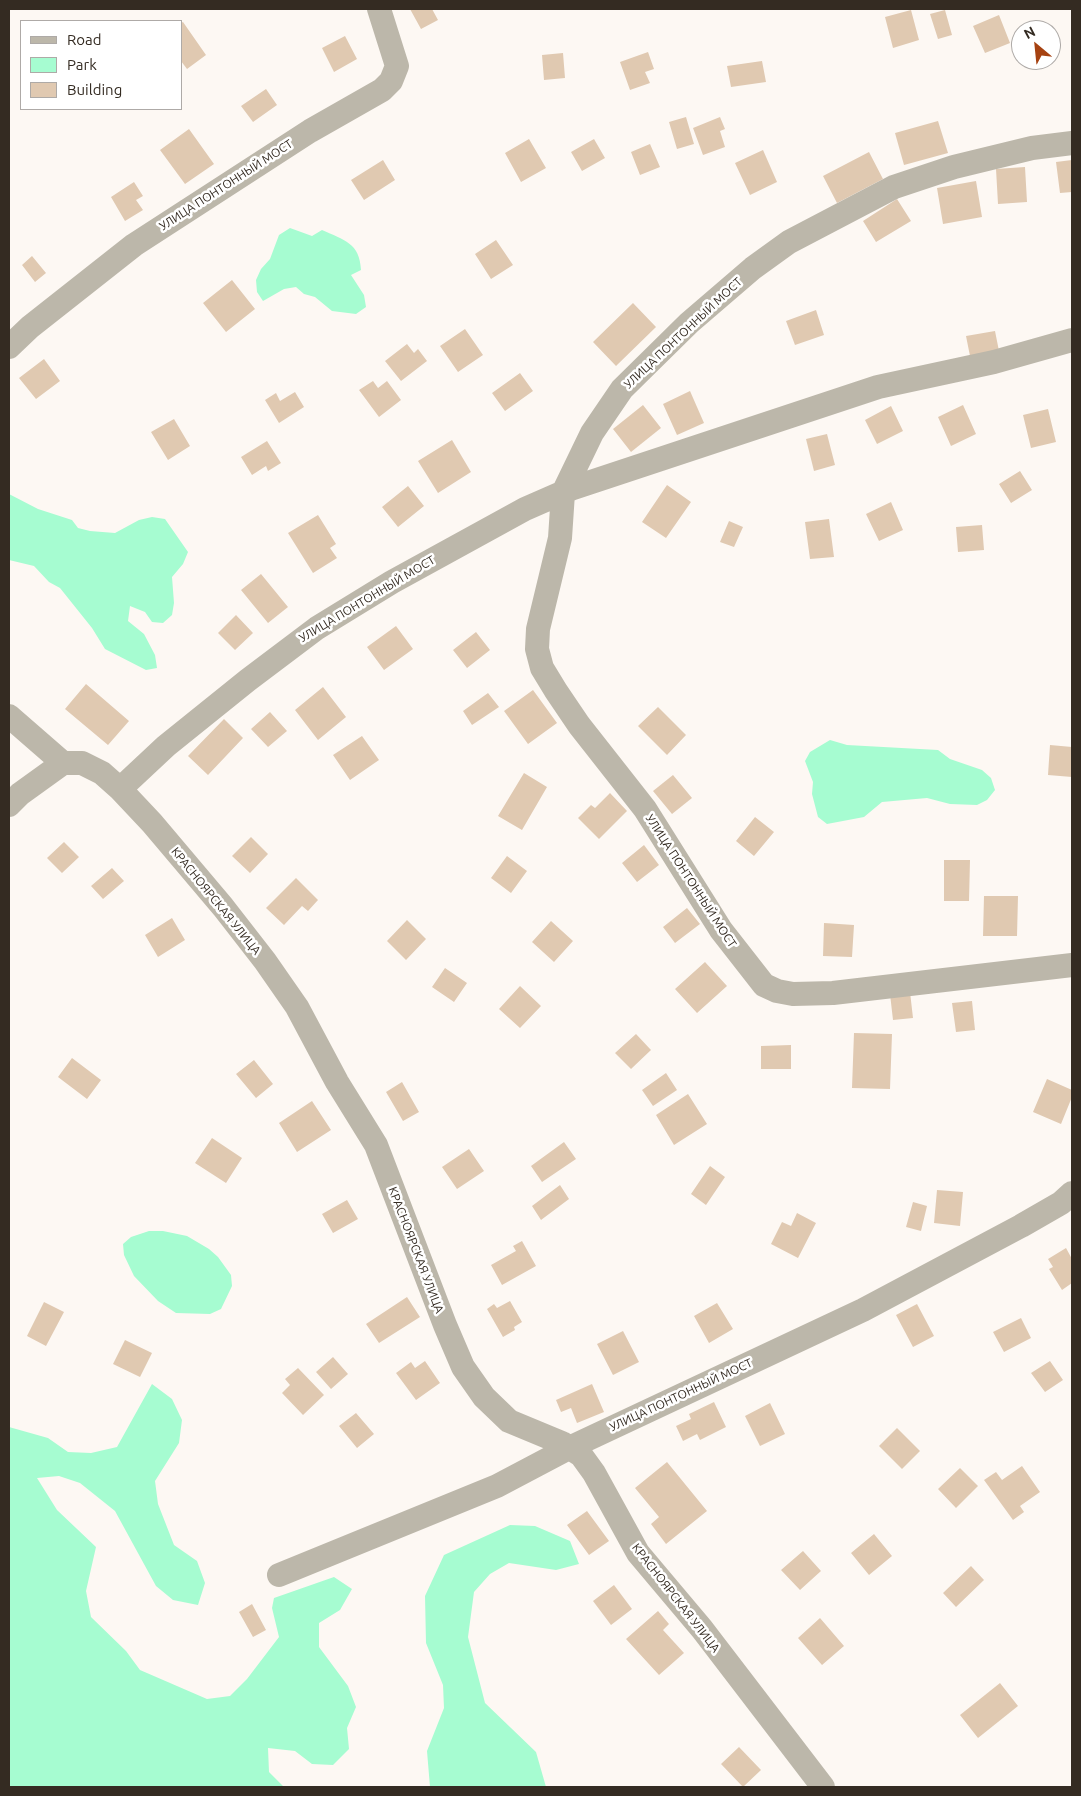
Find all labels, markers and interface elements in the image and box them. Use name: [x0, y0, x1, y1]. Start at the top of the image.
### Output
legend: [20, 20, 182, 110]
north arrow: [1011, 20, 1061, 70]
text: N: [1021, 23, 1038, 42]
text: Road: [67, 31, 102, 48]
text: Park: [67, 56, 97, 73]
text: Building: [67, 81, 122, 98]
street label: УЛИЦА ПОНТОННЫЙ МОСТ: [157, 136, 295, 234]
street label: УЛИЦА ПОНТОННЫЙ МОСТ: [621, 275, 745, 391]
street label: УЛИЦА ПОНТОННЫЙ МОСТ: [296, 553, 438, 645]
street label: УЛИЦА ПОНТОННЫЙ МОСТ: [642, 812, 740, 950]
street label: КРАСНОЯРСКАЯ УЛИЦА: [168, 844, 264, 958]
street label: КРАСНОЯРСКАЯ УЛИЦА: [385, 1185, 447, 1315]
street label: УЛИЦА ПОНТОННЫЙ МОСТ: [607, 1355, 755, 1435]
street label: КРАСНОЯРСКАЯ УЛИЦА: [629, 1541, 723, 1655]

